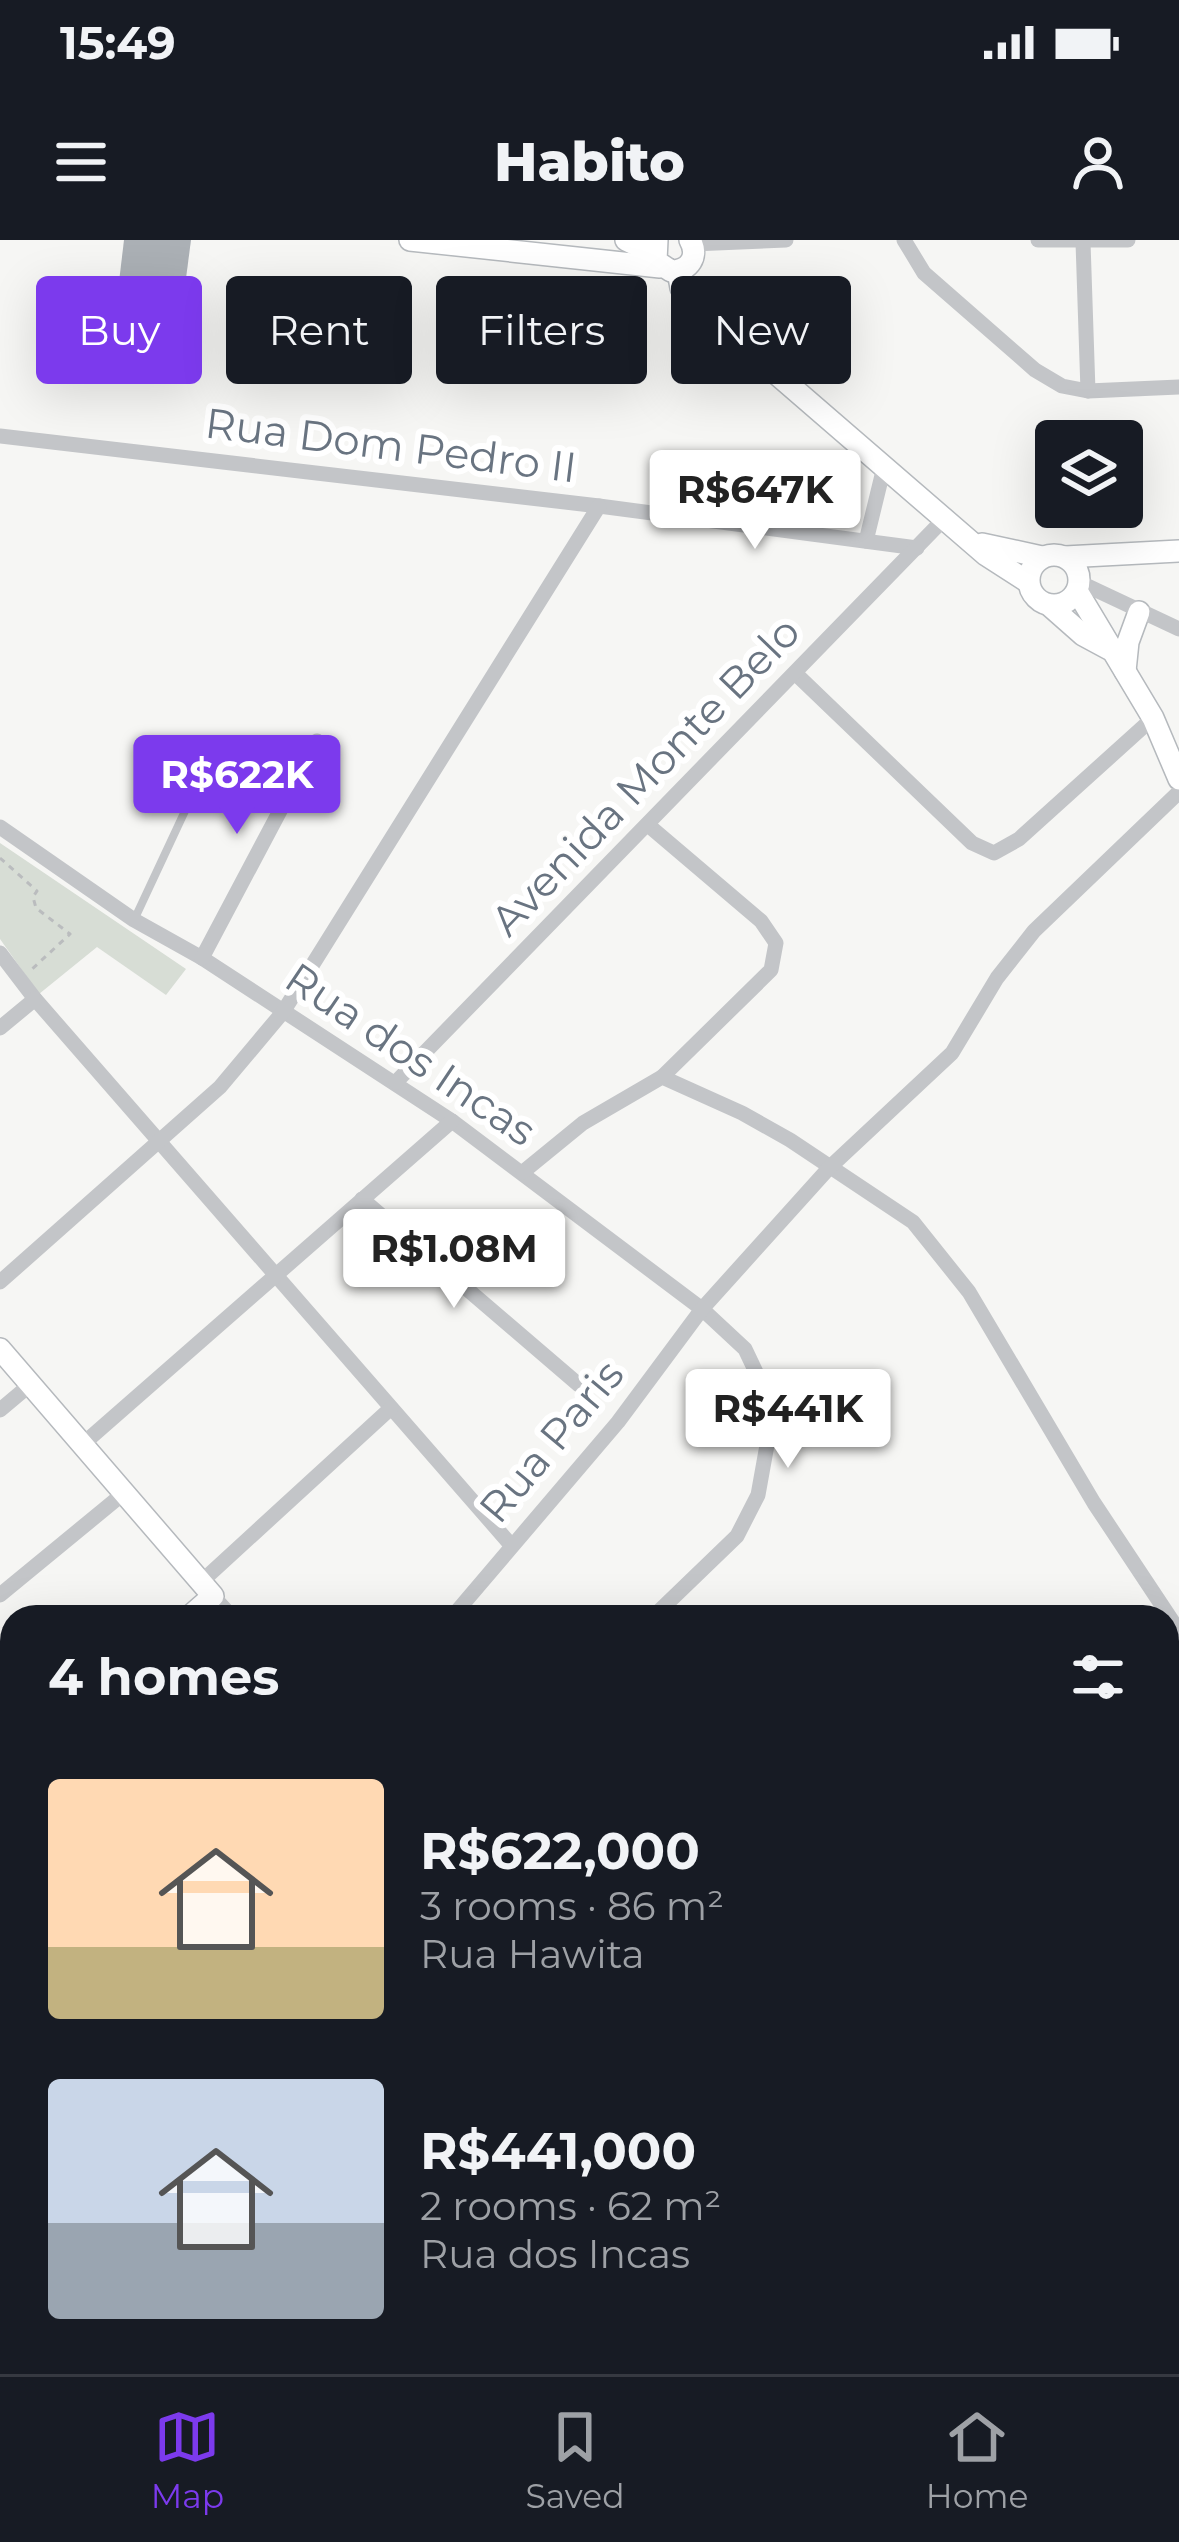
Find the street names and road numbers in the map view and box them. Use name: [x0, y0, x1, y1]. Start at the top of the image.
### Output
street label: Rua Dom Pedro II: [202, 396, 580, 494]
street label: Avenida Monte Belo: [480, 606, 810, 946]
street label: Rua dos Incas: [276, 951, 546, 1157]
street label: Rua Paris: [468, 1349, 634, 1533]

